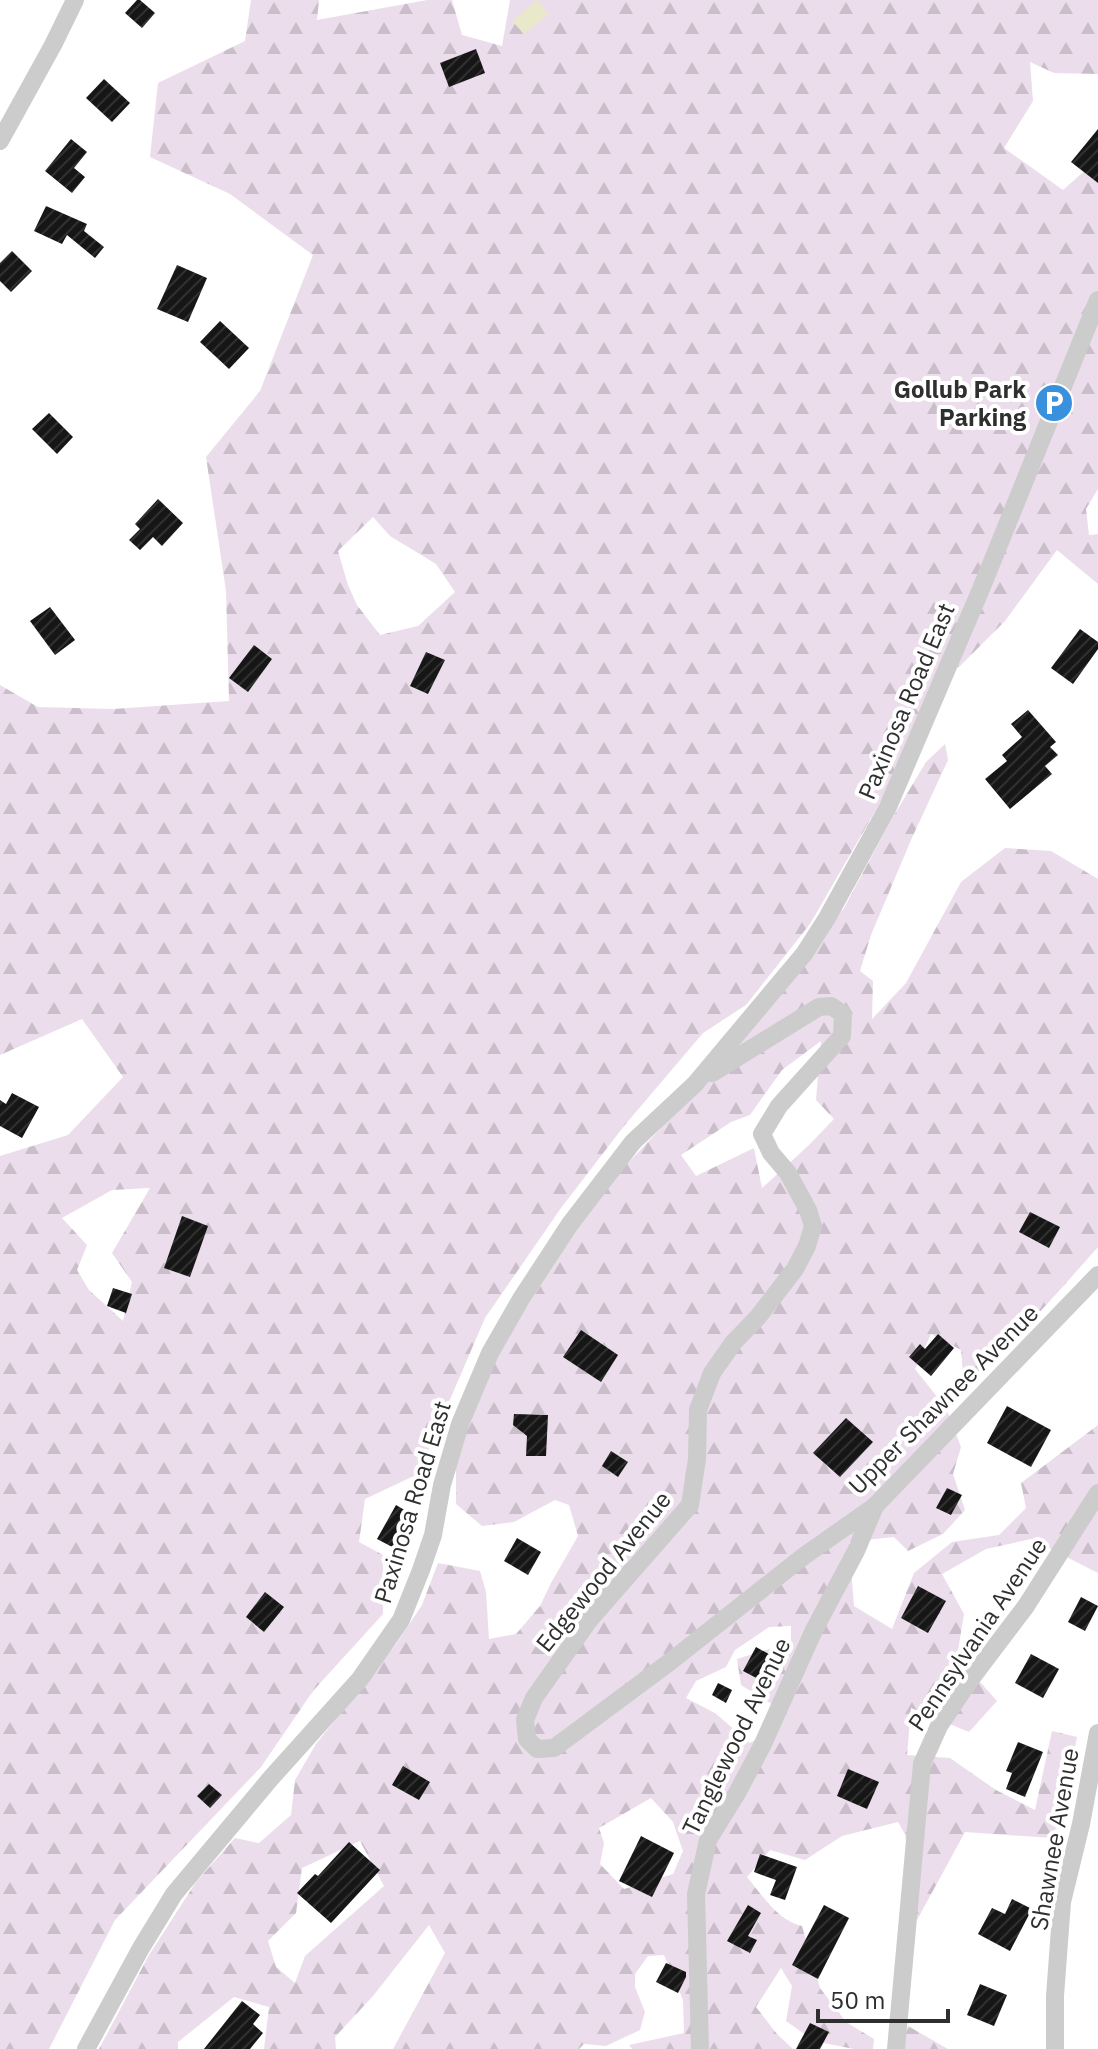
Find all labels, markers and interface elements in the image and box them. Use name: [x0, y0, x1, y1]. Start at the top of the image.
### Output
place label: Gollub Park Parking: [894, 373, 1027, 433]
parking icon: Gollub Park Parking: [1033, 382, 1075, 424]
street label: Paxinosa Road East: [850, 598, 962, 804]
street label: Upper Shawnee Avenue: [841, 1297, 1045, 1501]
street label: Paxinosa Road East: [366, 1397, 458, 1607]
street label: Edgewood Avenue: [528, 1484, 678, 1658]
street label: Pennsylvania Avenue: [900, 1531, 1054, 1737]
street label: Tanglewood Avenue: [674, 1632, 798, 1840]
street label: Shawnee Avenue: [1022, 1745, 1086, 1933]
scale bar: [818, 1973, 948, 2023]
text: 50 m: [830, 1984, 885, 2016]

